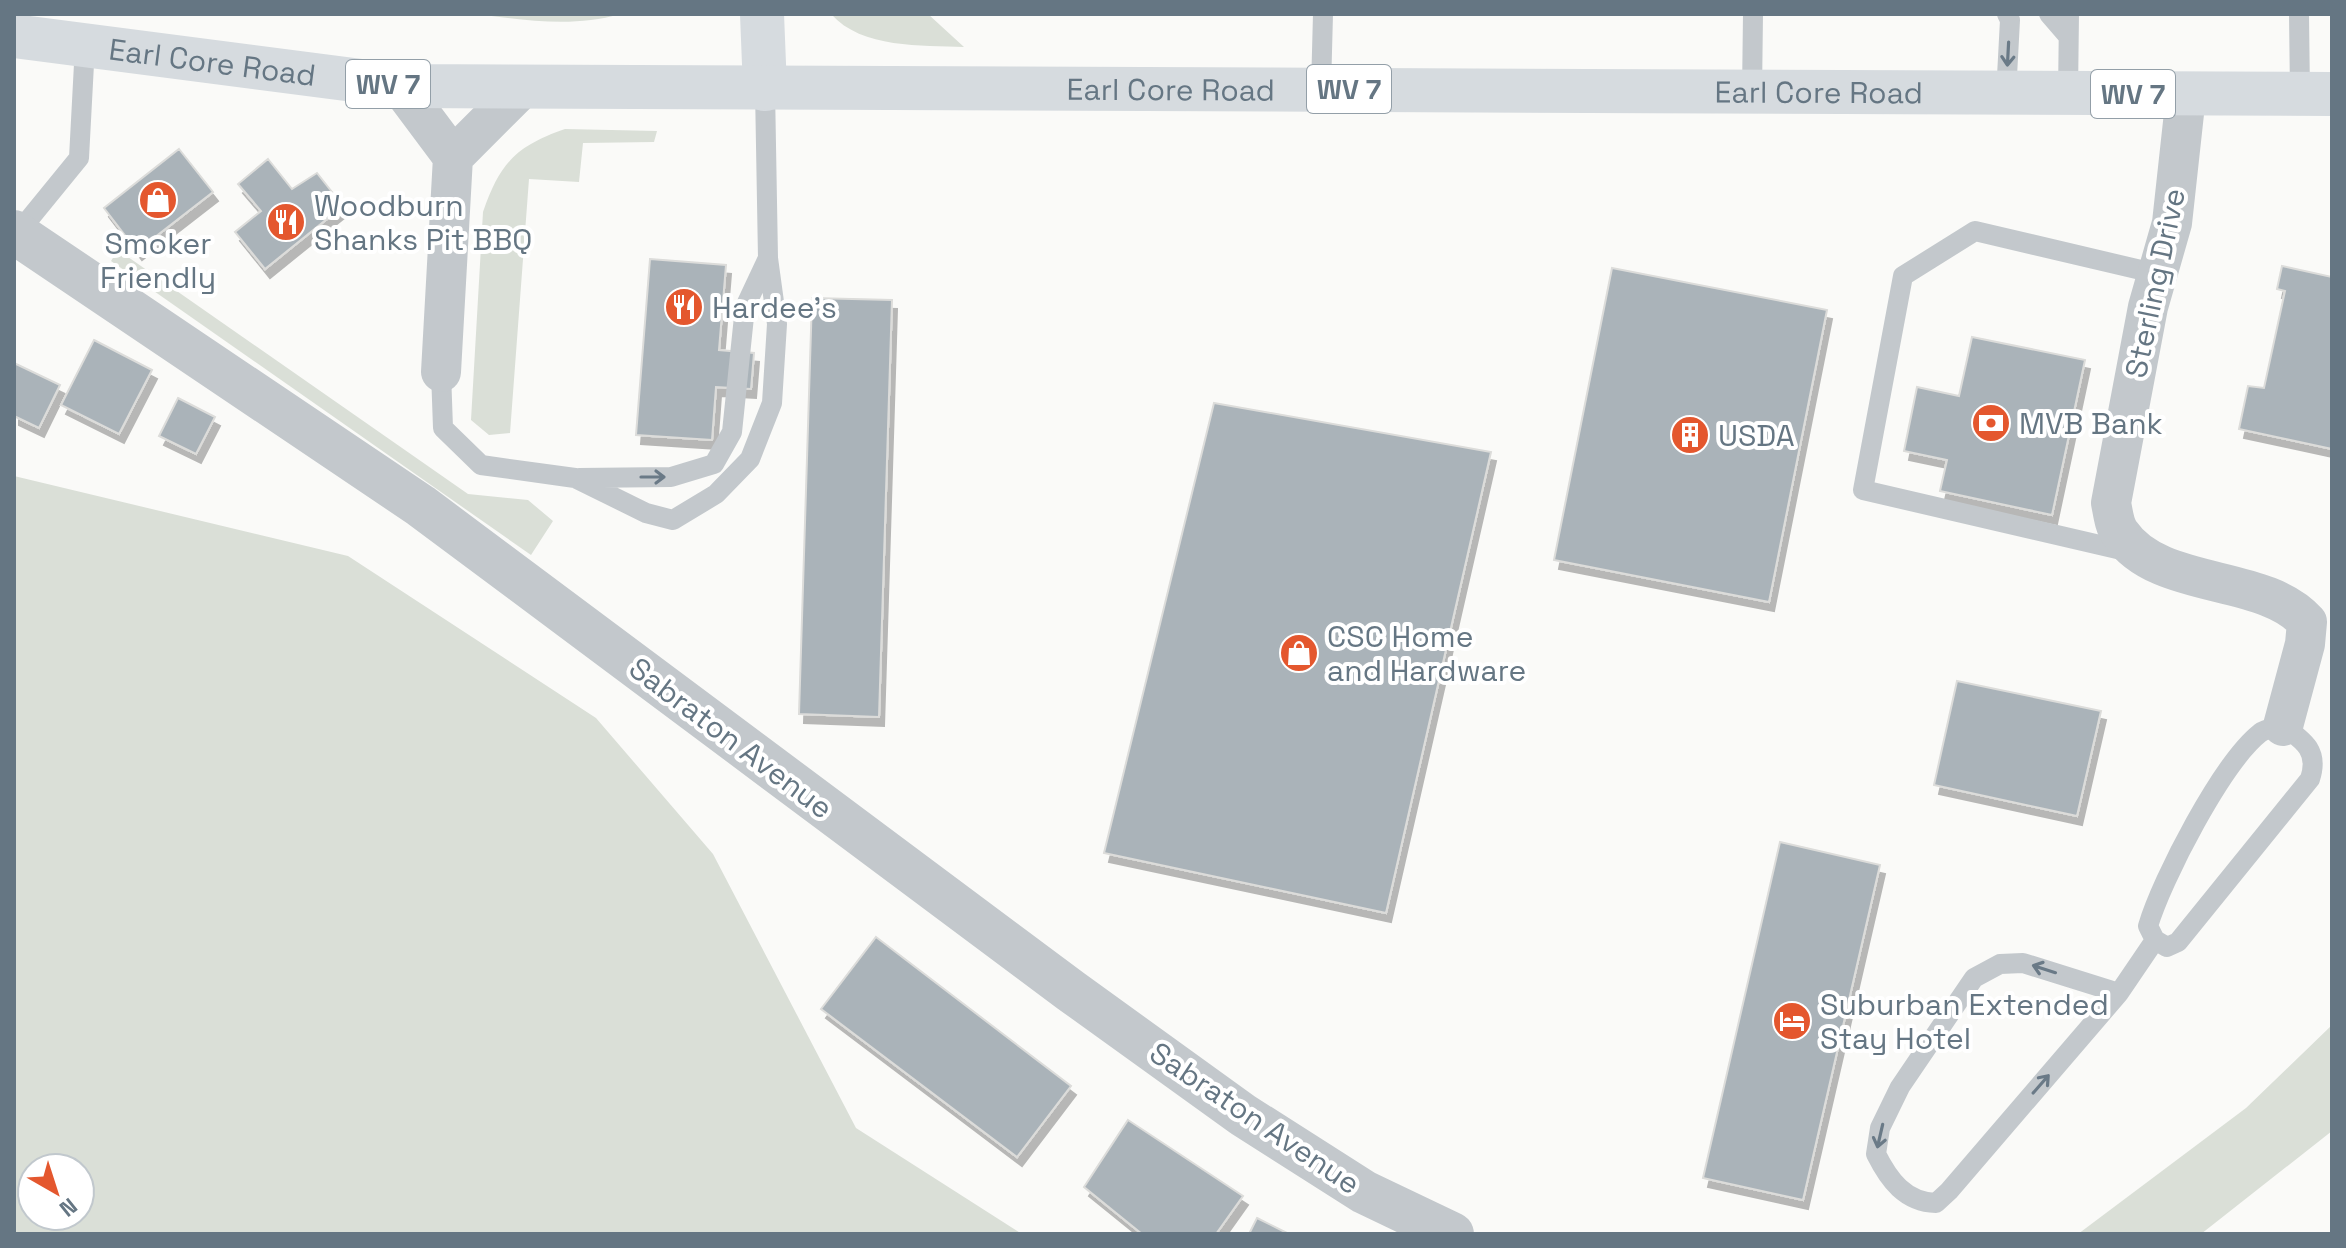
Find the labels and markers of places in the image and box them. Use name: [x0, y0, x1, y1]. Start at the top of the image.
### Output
shop icon: Smoker Friendly: [137, 179, 179, 221]
place label: Woodburn Shanks Pit BBQ: [314, 186, 532, 259]
restaurant icon: Woodburn Shanks Pit BBQ: [265, 201, 307, 243]
place label: Smoker Friendly: [100, 224, 216, 297]
restaurant icon: Hardee's: [663, 286, 705, 328]
place label: Hardee's: [712, 288, 837, 327]
bank icon: MVB Bank: [1970, 402, 2012, 444]
place label: MVB Bank: [2019, 404, 2163, 443]
building icon: USDA: [1669, 414, 1711, 456]
place label: USDA: [1718, 416, 1795, 455]
place label: CSC Home and Hardware: [1327, 617, 1526, 690]
shop icon: CSC Home and Hardware: [1278, 632, 1320, 674]
place label: Suburban Extended Stay Hotel: [1820, 985, 2109, 1058]
hotel icon: Suburban Extended Stay Hotel: [1771, 1000, 1813, 1042]

